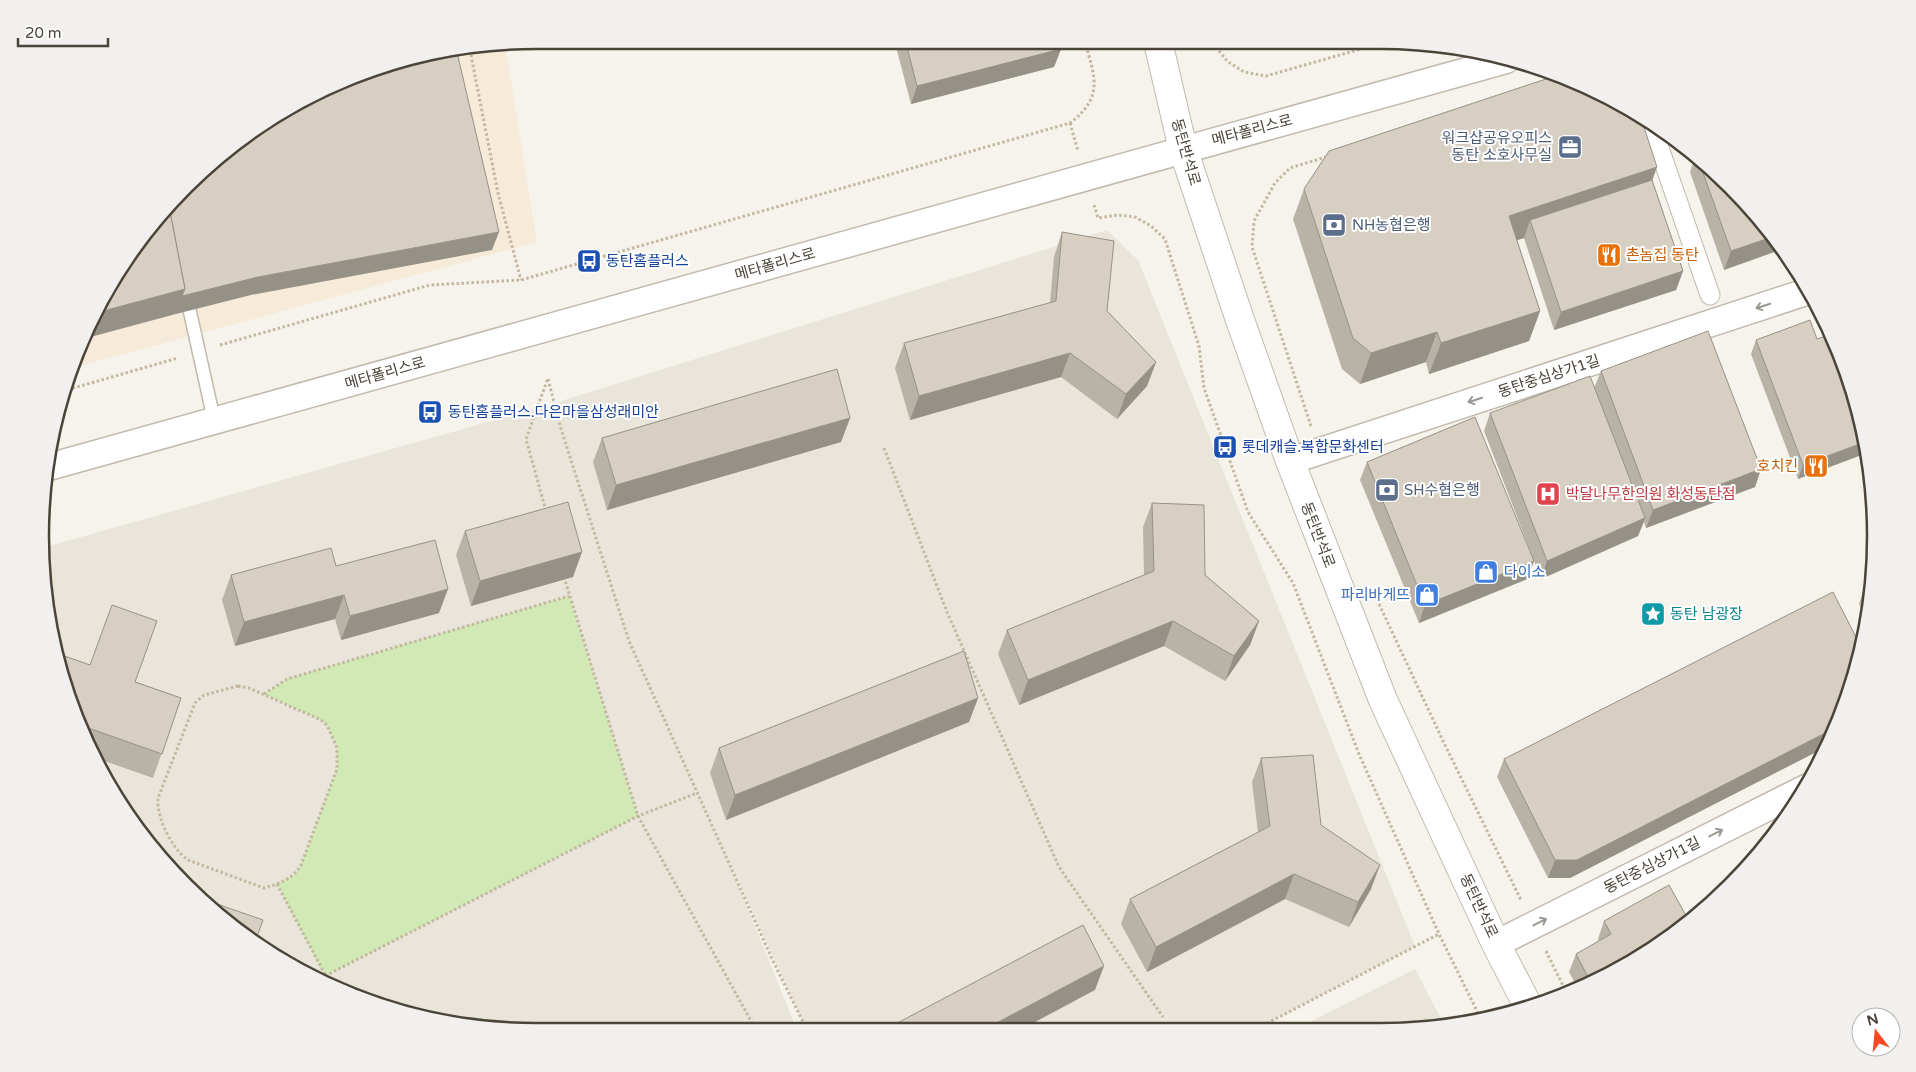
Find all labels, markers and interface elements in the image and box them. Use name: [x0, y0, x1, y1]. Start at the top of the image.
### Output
scale bar: [18, 15, 108, 47]
text: 20 m: [25, 24, 62, 42]
street label: 메타폴리스로: [1210, 111, 1294, 149]
street label: 동탄반석로: [1168, 116, 1204, 188]
place label: 워크샵공유오피스 동탄 소호사무실: [1442, 129, 1552, 164]
office icon: 워크샵공유오피스 동탄 소호사무실: [1557, 134, 1583, 160]
bank icon: NH농협은행: [1321, 212, 1347, 238]
place label: NH농협은행: [1352, 216, 1431, 234]
restaurant icon: 촌놈집 동탄: [1596, 242, 1622, 268]
street label: 메타폴리스로: [733, 244, 817, 284]
place label: 촌놈집 동탄: [1626, 246, 1699, 264]
bus stop icon: 동탄홈플러스: [576, 248, 602, 274]
place label: 동탄홈플러스: [606, 252, 689, 270]
one-way arrow: [1755, 302, 1771, 311]
street label: 동탄중심상가1길: [1496, 351, 1602, 401]
street label: 메타폴리스로: [343, 353, 427, 393]
one-way arrow: [1468, 396, 1483, 405]
bus stop icon: 동탄홈플러스.다은마을삼성래미안: [417, 399, 443, 425]
place label: 동탄홈플러스.다은마을삼성래미안: [448, 403, 659, 421]
bus stop icon: 롯데캐슬.복합문화센터: [1212, 434, 1238, 460]
place label: 롯데캐슬.복합문화센터: [1242, 438, 1384, 456]
restaurant icon: 호치킨: [1803, 453, 1829, 479]
place label: 호치킨: [1757, 457, 1798, 475]
bank icon: SH수협은행: [1374, 477, 1400, 503]
place label: SH수협은행: [1404, 481, 1480, 499]
hospital icon: 박달나무한의원 화성동탄점: [1535, 481, 1561, 507]
place label: 박달나무한의원 화성동탄점: [1566, 485, 1736, 503]
street label: 동탄반석로: [1297, 500, 1339, 570]
shop icon: 다이소: [1473, 559, 1499, 585]
place label: 다이소: [1504, 563, 1546, 581]
shop icon: 파리바게뜨: [1414, 582, 1440, 608]
place label: 파리바게뜨: [1341, 586, 1410, 604]
place icon: 동탄 남광장: [1640, 601, 1666, 627]
place label: 동탄 남광장: [1670, 605, 1743, 623]
one-way arrow: [1708, 828, 1723, 837]
street label: 동탄중심상가1길: [1601, 833, 1703, 897]
street label: 동탄반석로: [1456, 871, 1502, 941]
one-way arrow: [1532, 917, 1547, 926]
north arrow: [1851, 1007, 1901, 1057]
text: N: [1865, 1010, 1880, 1030]

